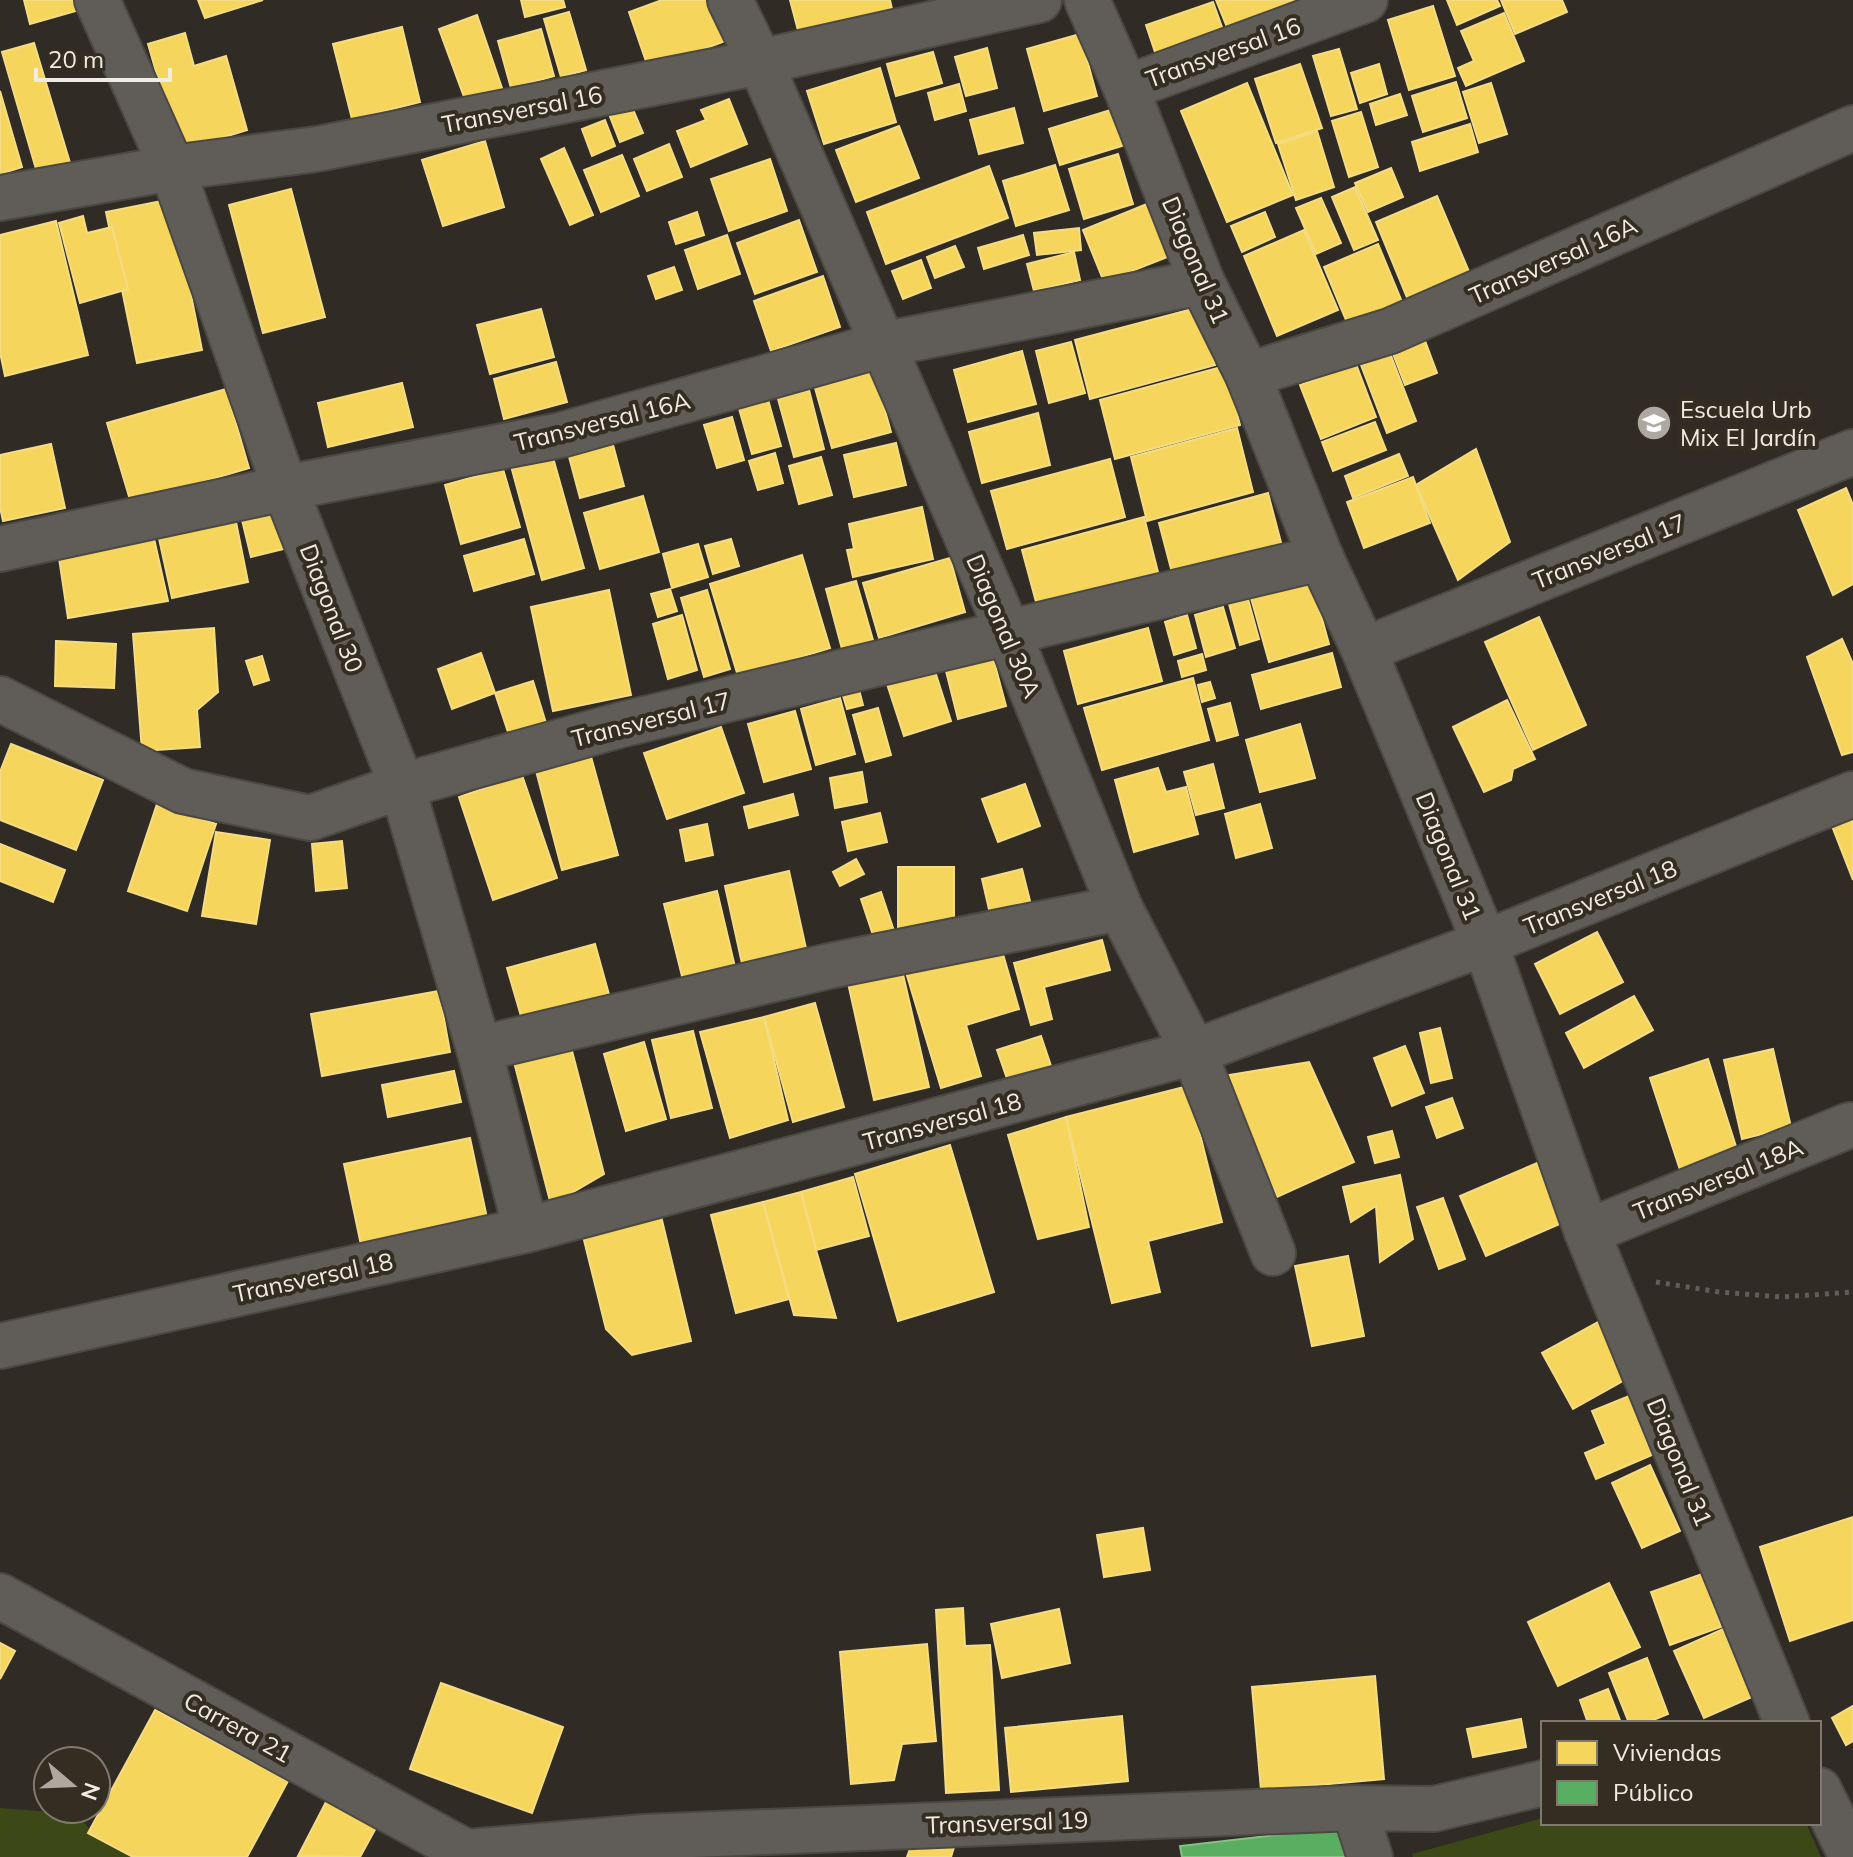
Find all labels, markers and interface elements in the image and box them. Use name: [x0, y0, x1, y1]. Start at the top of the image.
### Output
street label: Transversal 16: [1141, 10, 1305, 94]
scale bar: [36, 32, 170, 82]
text: 20 m: [48, 44, 104, 74]
street label: Transversal 16: [439, 79, 605, 139]
street label: Diagonal 31: [1156, 192, 1236, 328]
street label: Transversal 16A: [1465, 209, 1642, 310]
street label: Transversal 16A: [511, 385, 693, 457]
place label: Escuela Urb Mix El Jardín: [1680, 394, 1817, 452]
school or university icon: Escuela Urb Mix El Jardín: [1635, 404, 1673, 442]
street label: Transversal 17: [1528, 507, 1690, 595]
street label: Diagonal 30: [294, 539, 370, 677]
street label: Diagonal 30A: [960, 550, 1048, 703]
street label: Transversal 17: [568, 685, 734, 753]
street label: Diagonal 31: [1410, 788, 1488, 924]
street label: Transversal 18: [1519, 853, 1681, 941]
street label: Transversal 18: [860, 1085, 1024, 1157]
street label: Transversal 18A: [1629, 1131, 1808, 1227]
street label: Transversal 18: [230, 1245, 396, 1309]
street label: Diagonal 31: [1641, 1394, 1719, 1530]
street label: Carrera 21: [179, 1685, 297, 1769]
legend: [1541, 1721, 1821, 1825]
text: Viviendas: [1613, 1737, 1722, 1767]
north arrow: [32, 1745, 112, 1825]
text: Público: [1613, 1777, 1694, 1807]
text: N: [75, 1779, 107, 1804]
street label: Transversal 19: [925, 1804, 1089, 1840]

